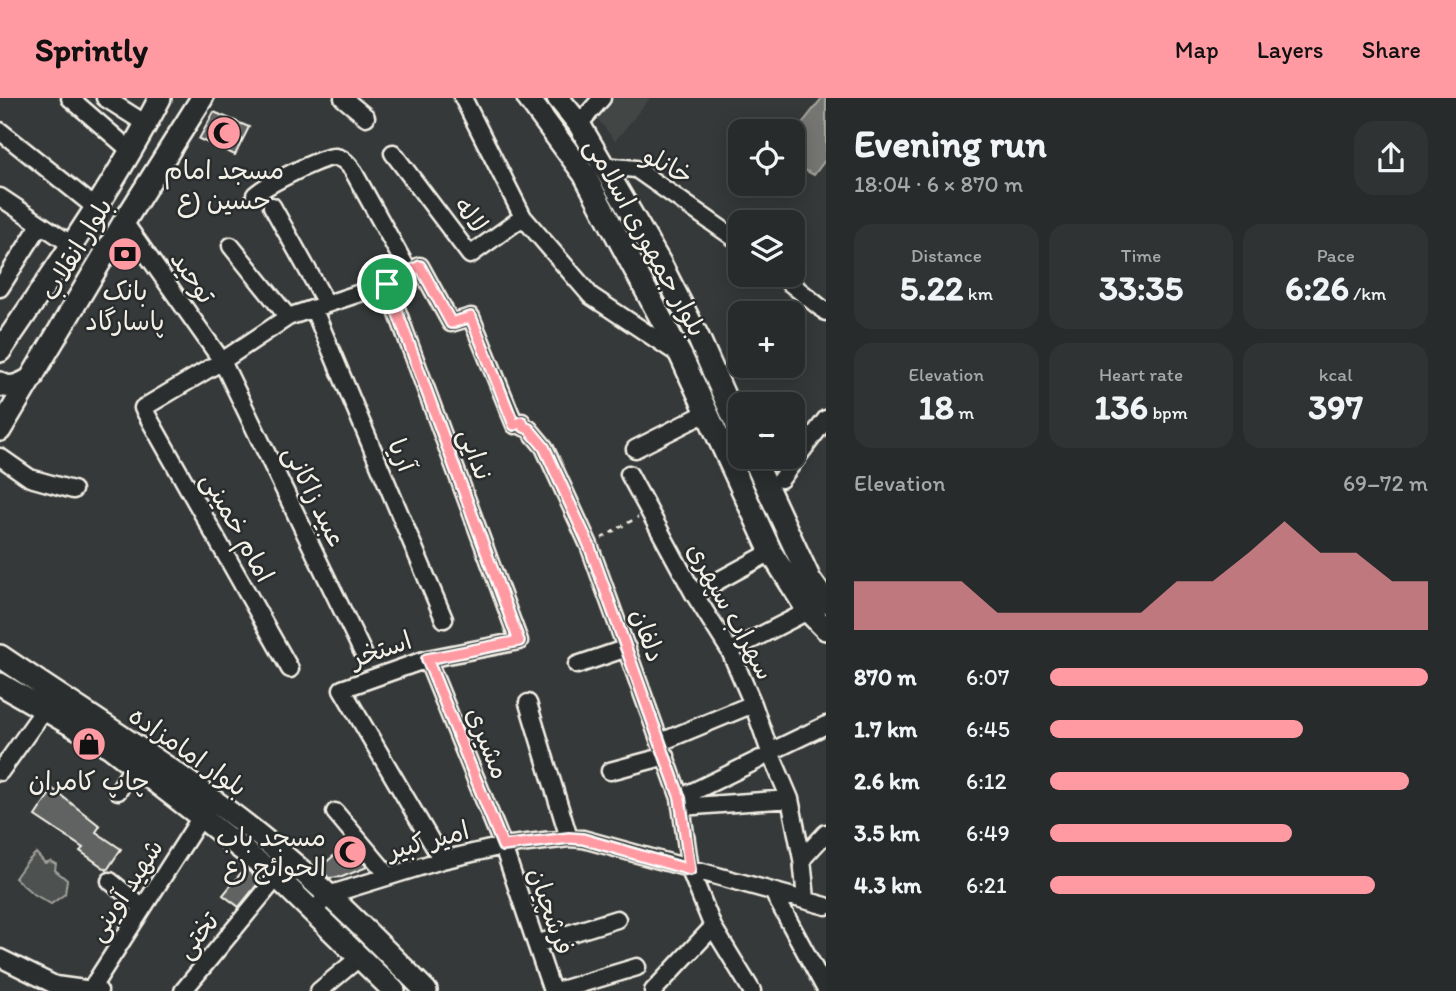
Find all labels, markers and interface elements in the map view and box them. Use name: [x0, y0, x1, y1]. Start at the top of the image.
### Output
text: Sprintly: [35, 30, 148, 69]
text: Map: [1175, 35, 1219, 64]
text: Layers: [1257, 35, 1324, 64]
text: Share: [1362, 35, 1421, 64]
mosque icon: مسجد امام حسین (ع: [205, 114, 243, 152]
map controls: [728, 119, 805, 469]
button: locate: [728, 119, 805, 196]
text: Evening run: [854, 121, 1047, 167]
button: share: [1354, 121, 1428, 195]
street label: بلوار جمهوری اسلامی: [577, 132, 714, 342]
street label: خانلو: [636, 138, 699, 193]
place label: مسجد امام حسین (ع: [164, 154, 284, 218]
text: 18:04 · 6 × 870 m: [854, 170, 1023, 198]
street label: لاله: [447, 191, 495, 239]
street label: بلوار انقلاب: [33, 192, 119, 306]
button: layers: [728, 210, 805, 287]
bank icon: بانک پاسارگاد: [106, 235, 144, 273]
street label: توحید: [163, 244, 223, 310]
text: Distance: [911, 244, 982, 267]
text: Time: [1121, 244, 1161, 267]
text: Pace: [1317, 244, 1355, 267]
pin: [357, 254, 417, 314]
icon: arrive: [368, 265, 406, 303]
text: 5.22: [900, 267, 964, 309]
text: 33:35: [1099, 267, 1183, 309]
text: 6:26: [1285, 267, 1349, 309]
place label: بانک پاسارگاد: [85, 275, 165, 338]
text: km: [964, 282, 993, 305]
text: /km: [1349, 282, 1386, 305]
button: +: [728, 301, 805, 378]
text: Elevation: [909, 363, 984, 386]
text: Heart rate: [1099, 363, 1183, 386]
text: kcal: [1319, 363, 1353, 386]
text: 18: [918, 386, 954, 428]
text: 136: [1094, 386, 1148, 428]
text: 397: [1308, 386, 1363, 428]
button: −: [728, 392, 805, 469]
text: m: [954, 401, 974, 424]
text: bpm: [1148, 401, 1188, 424]
street label: ندایی: [451, 424, 500, 485]
street label: آریا: [381, 434, 424, 478]
street label: عبید زاکانی: [276, 440, 353, 552]
street label: امام خمینی: [191, 466, 281, 590]
text: Elevation: [854, 469, 945, 497]
text: 69–72 m: [1343, 469, 1428, 497]
street label: سهراب سپهری: [679, 537, 782, 686]
street label: دلفان: [624, 604, 672, 666]
street label: استخر: [344, 624, 416, 675]
text: 870 m: [854, 663, 917, 691]
text: 6:07: [966, 663, 1009, 691]
street label: بلوار امامزاده: [123, 699, 253, 803]
street label: مشیری: [459, 702, 517, 784]
text: 1.7 km: [854, 715, 917, 743]
text: 6:45: [966, 715, 1010, 743]
shop icon: چاپ کامران: [70, 725, 108, 763]
place label: چاپ کامران: [28, 765, 150, 798]
text: 2.6 km: [854, 767, 920, 795]
text: 6:12: [966, 767, 1007, 795]
street label: امیر کبیر: [382, 814, 473, 867]
text: 3.5 km: [854, 819, 920, 847]
text: 6:49: [966, 819, 1010, 847]
place label: مسجد باب الحوائج (ع: [216, 821, 326, 885]
street label: شهید آوینی: [80, 833, 171, 948]
mosque icon: مسجد باب الحوائج (ع: [331, 833, 369, 871]
street label: فرشچیان: [521, 863, 581, 959]
text: 4.3 km: [854, 871, 922, 899]
text: 6:21: [966, 871, 1007, 899]
street label: تختی: [168, 905, 227, 965]

